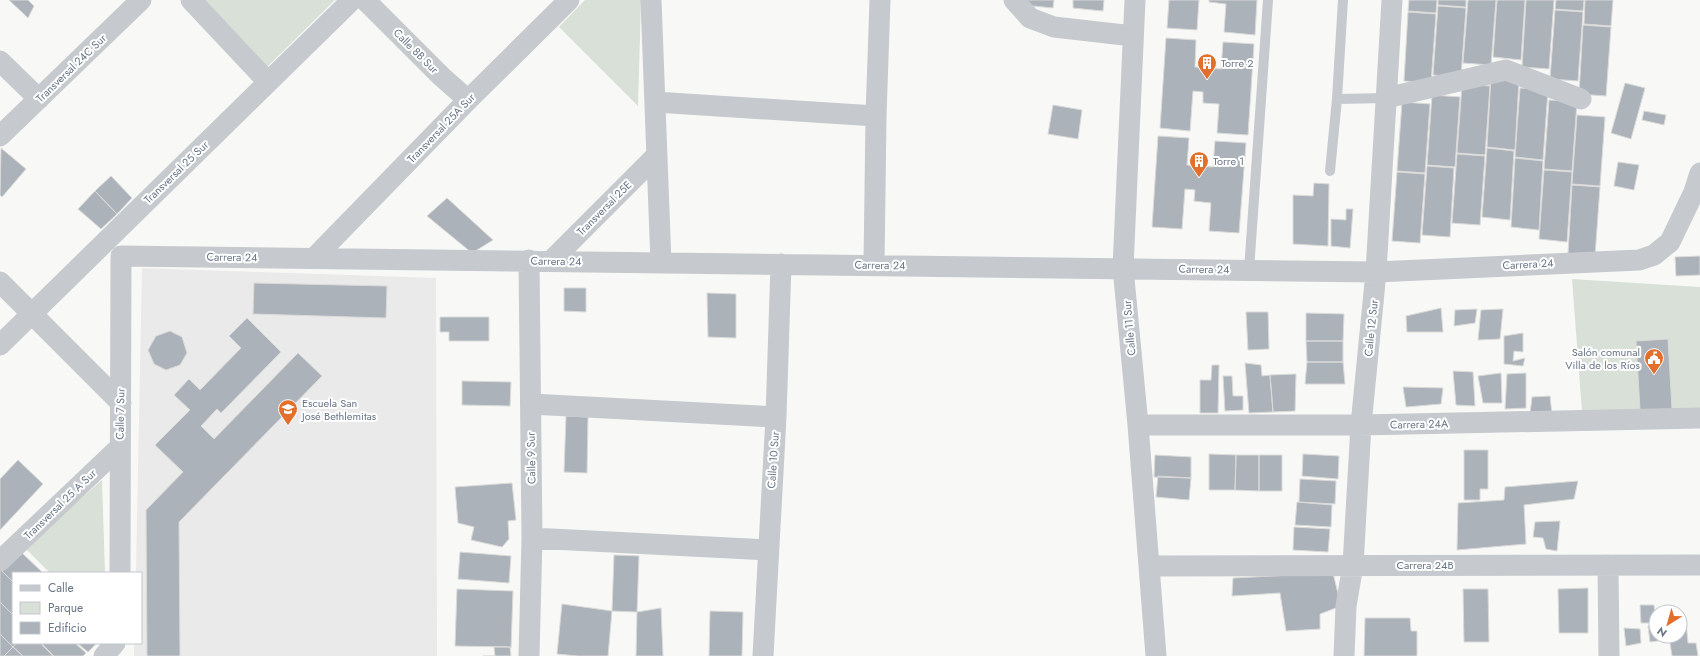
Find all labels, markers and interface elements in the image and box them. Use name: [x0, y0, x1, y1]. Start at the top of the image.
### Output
street label: Calle 8B Sur: [390, 25, 442, 77]
street label: Transversal 24C Sur: [32, 30, 110, 106]
building icon: Torre 2: [1196, 52, 1218, 80]
place label: Torre 2: [1221, 55, 1254, 71]
street label: Transversal 25A Sur: [403, 89, 479, 167]
street label: Transversal 25 Sur: [140, 137, 212, 207]
building icon: Torre 1: [1188, 150, 1210, 178]
place label: Torre 1: [1213, 153, 1244, 169]
street label: Transversal 25E: [573, 177, 635, 239]
street label: Carrera 24: [206, 249, 258, 265]
street label: Carrera 24: [530, 253, 582, 269]
street label: Carrera 24: [1502, 255, 1554, 273]
street label: Carrera 24: [854, 257, 906, 273]
street label: Carrera 24: [1178, 261, 1230, 277]
street label: Calle 11 Sur: [1119, 299, 1139, 356]
street label: Calle 12 Sur: [1360, 299, 1382, 357]
place label: Salón comunal Villa de los Ríos: [1565, 344, 1641, 373]
public building icon: Salón comunal Villa de los Ríos: [1643, 347, 1665, 375]
street label: Calle 7 Sur: [112, 388, 128, 440]
place label: Escuela San José Bethlemitas: [300, 395, 377, 424]
school or university icon: Escuela San José Bethlemitas: [277, 398, 299, 426]
street label: Carrera 24A: [1390, 415, 1449, 433]
street label: Calle 10 Sur: [763, 431, 783, 489]
street label: Calle 9 Sur: [523, 432, 539, 484]
street label: Transversal 25 A Sur: [20, 465, 100, 543]
street label: Carrera 24B: [1396, 557, 1454, 573]
legend: [12, 572, 142, 644]
text: Calle: [48, 579, 74, 597]
text: Parque: [48, 599, 83, 617]
north arrow: [1648, 604, 1688, 644]
text: Edificio: [48, 619, 87, 637]
text: N: [1654, 623, 1670, 641]

